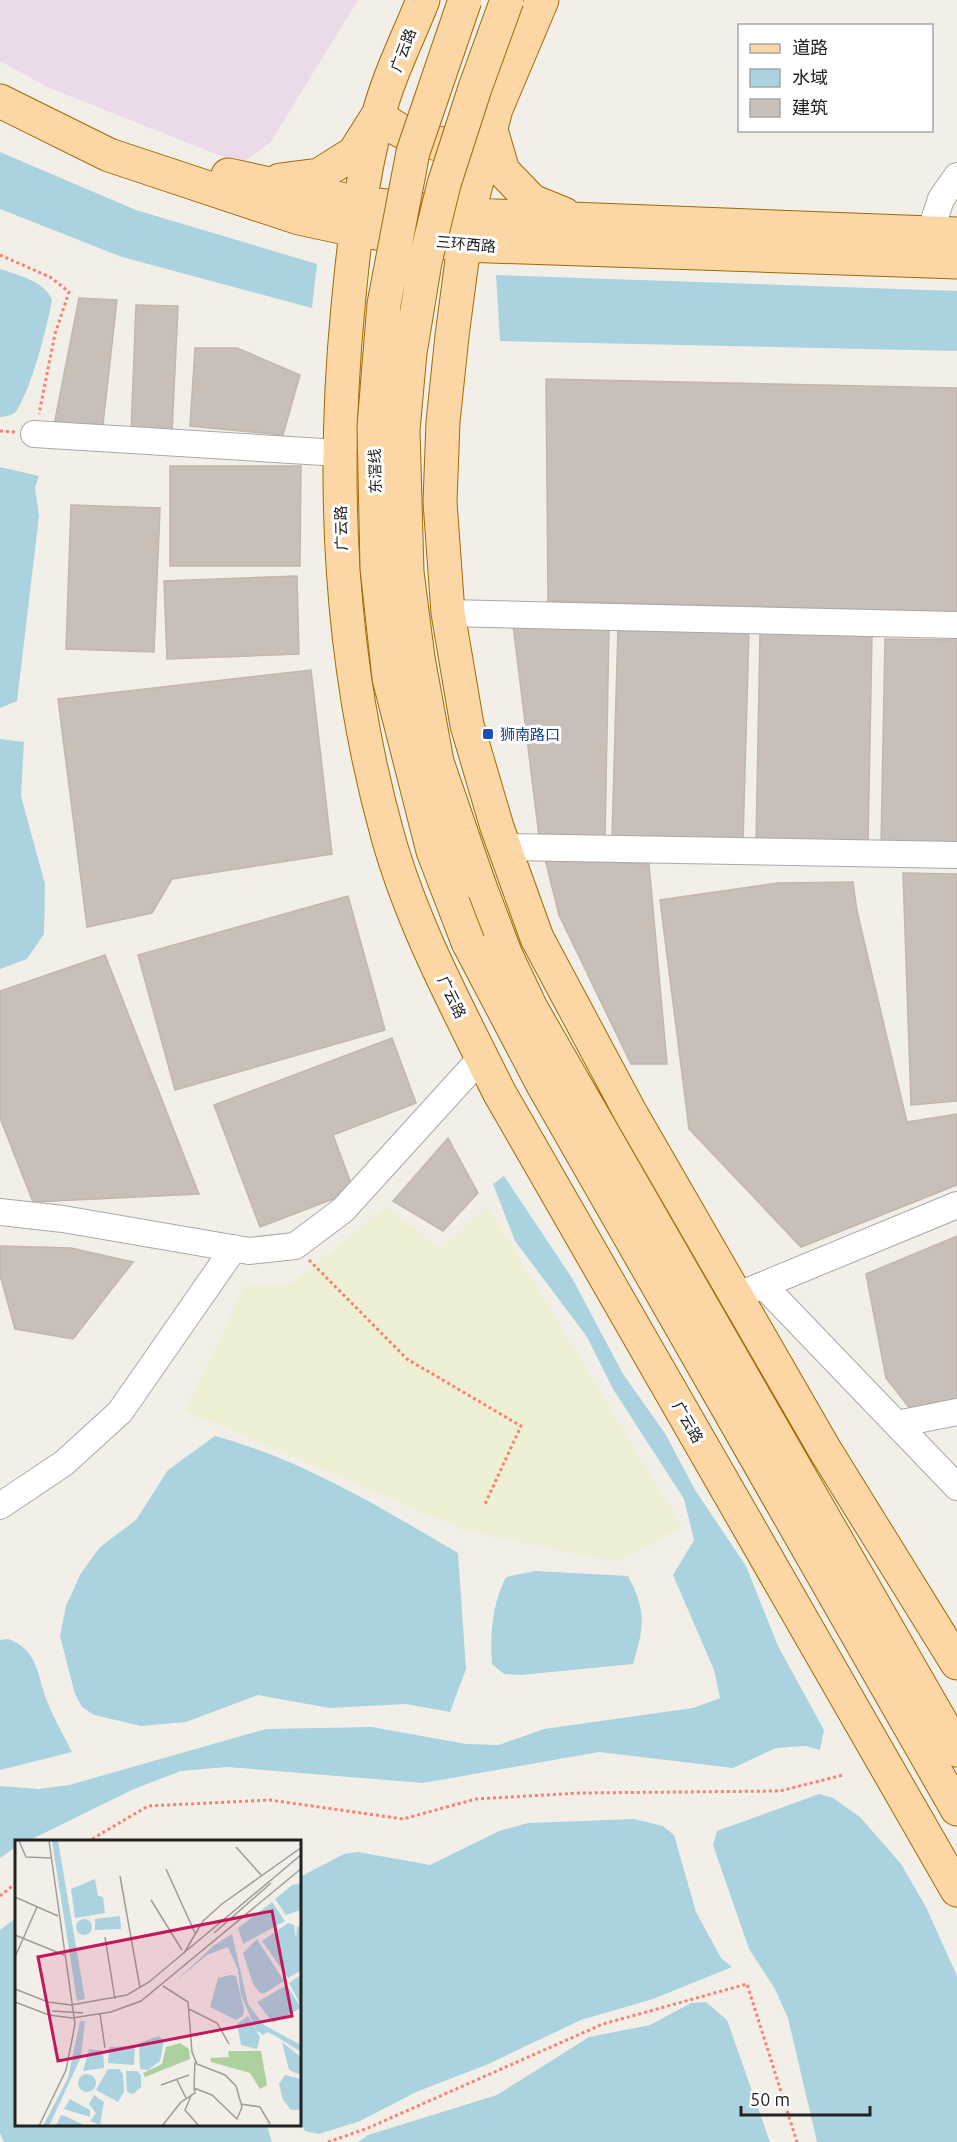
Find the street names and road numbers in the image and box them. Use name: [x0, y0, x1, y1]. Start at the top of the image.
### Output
street label: 广云路: [387, 26, 419, 74]
street label: 三环西路: [435, 233, 497, 255]
street label: 东滘线: [366, 448, 384, 494]
street label: 广云路: [332, 505, 350, 551]
street label: 广云路: [434, 973, 470, 1021]
street label: 广云路: [669, 1398, 707, 1446]

